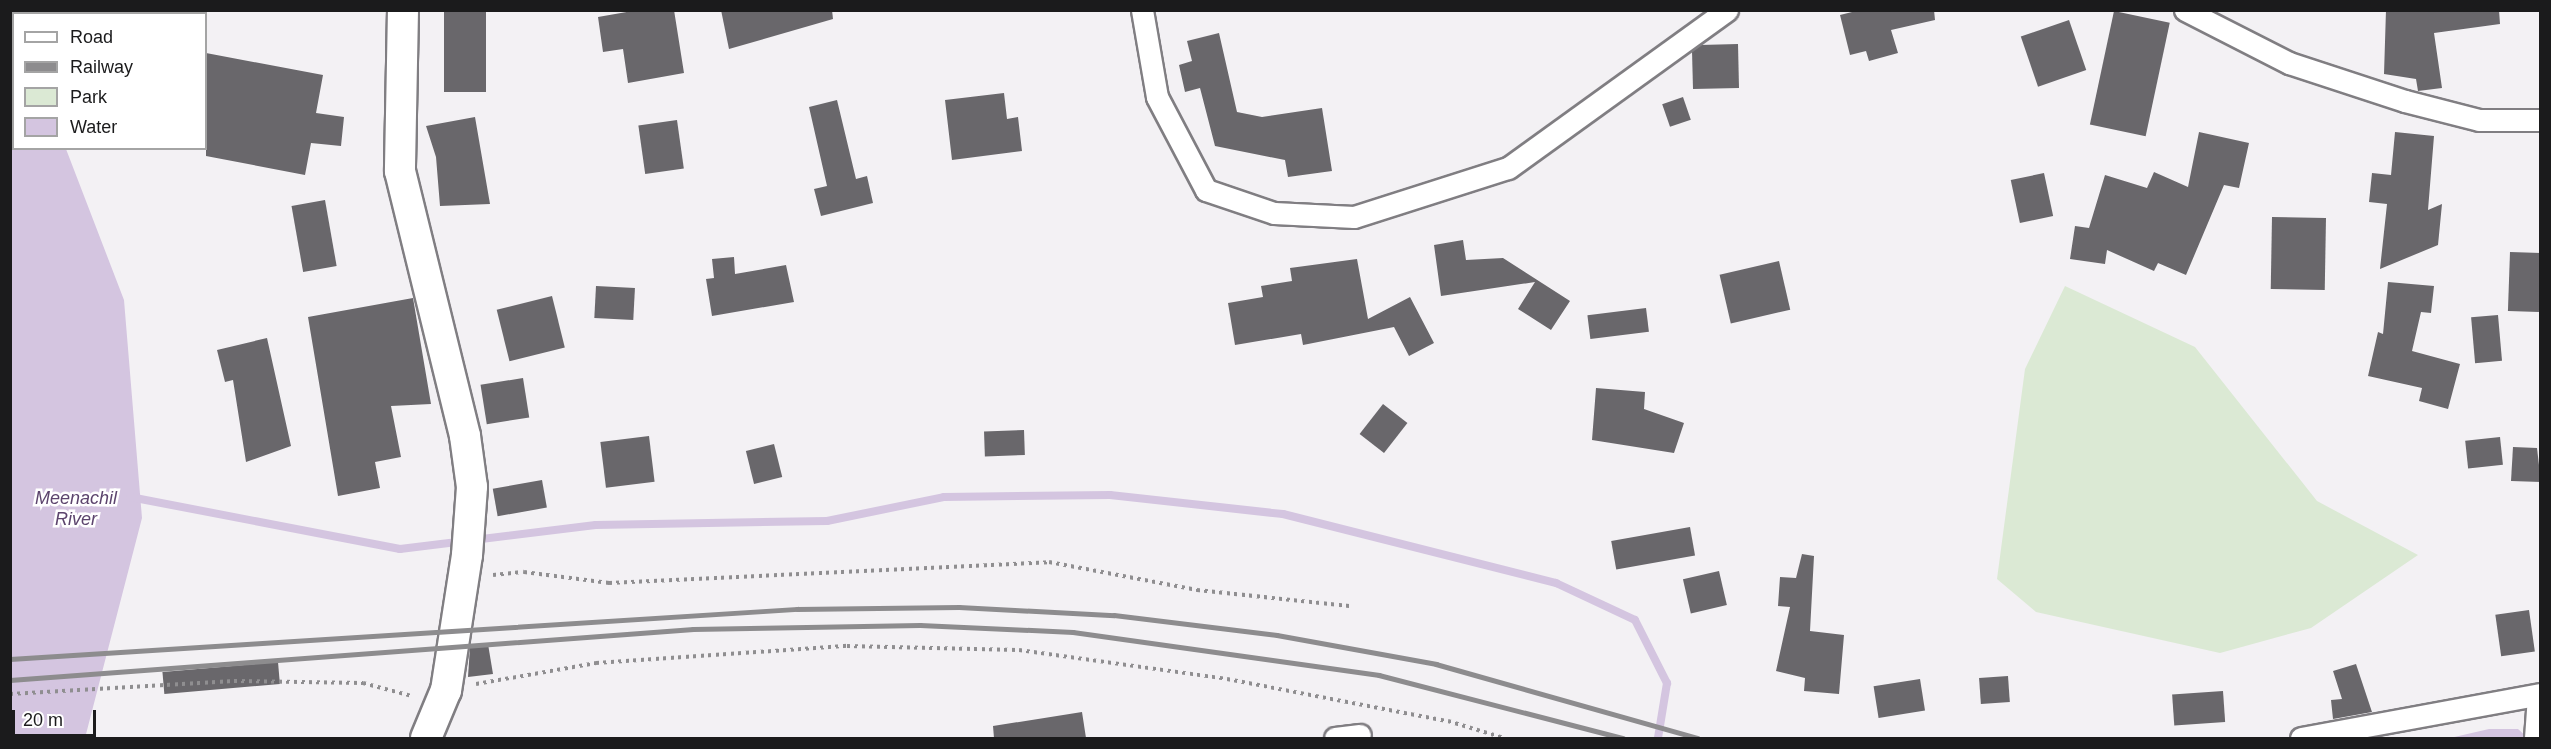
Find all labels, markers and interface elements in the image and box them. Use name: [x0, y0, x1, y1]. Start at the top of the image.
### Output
legend: [12, 12, 207, 150]
text: Road: [70, 27, 113, 47]
text: Railway: [70, 57, 133, 77]
text: Park: [70, 87, 107, 107]
text: Water: [70, 117, 117, 137]
water label: Meenachil River: [35, 488, 117, 530]
scale bar: [15, 698, 99, 736]
text: 20 m: [23, 710, 63, 730]

